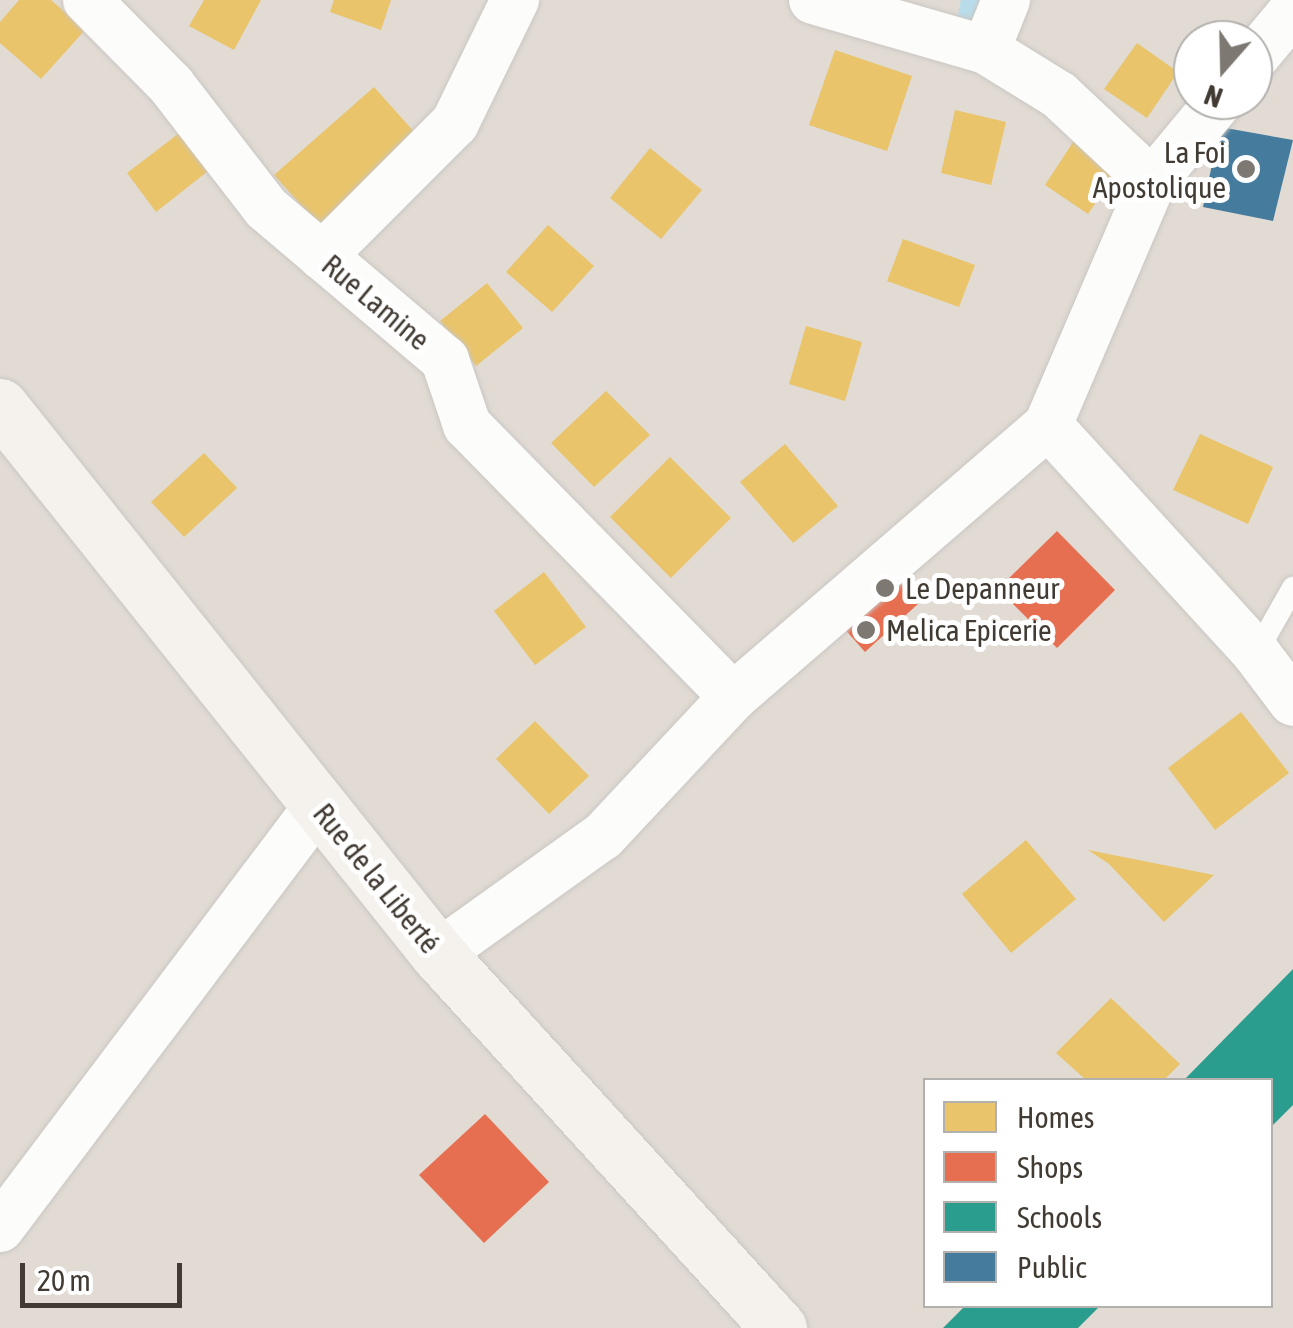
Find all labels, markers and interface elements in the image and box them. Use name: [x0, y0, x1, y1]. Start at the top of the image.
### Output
north arrow: [1173, 20, 1273, 120]
text: N: [1200, 78, 1227, 114]
place label: La Foi Apostolique: [1093, 134, 1226, 204]
marker: La Foi Apostolique: [1235, 158, 1257, 180]
street label: Rue Lamine: [315, 247, 437, 357]
place label: Le Depanneur: [905, 570, 1059, 606]
marker: Le Depanneur: [874, 577, 896, 599]
place label: Melica Epicerie: [886, 612, 1052, 648]
marker: Melica Epicerie: [855, 619, 877, 641]
street label: Rue de la Liberté: [306, 796, 448, 960]
legend: [923, 1078, 1273, 1308]
text: Homes: [1017, 1100, 1094, 1134]
text: Shops: [1017, 1150, 1083, 1184]
text: Schools: [1017, 1200, 1102, 1234]
scale bar: [25, 1243, 188, 1305]
text: Public: [1017, 1250, 1086, 1284]
text: 20 m: [37, 1263, 91, 1297]

